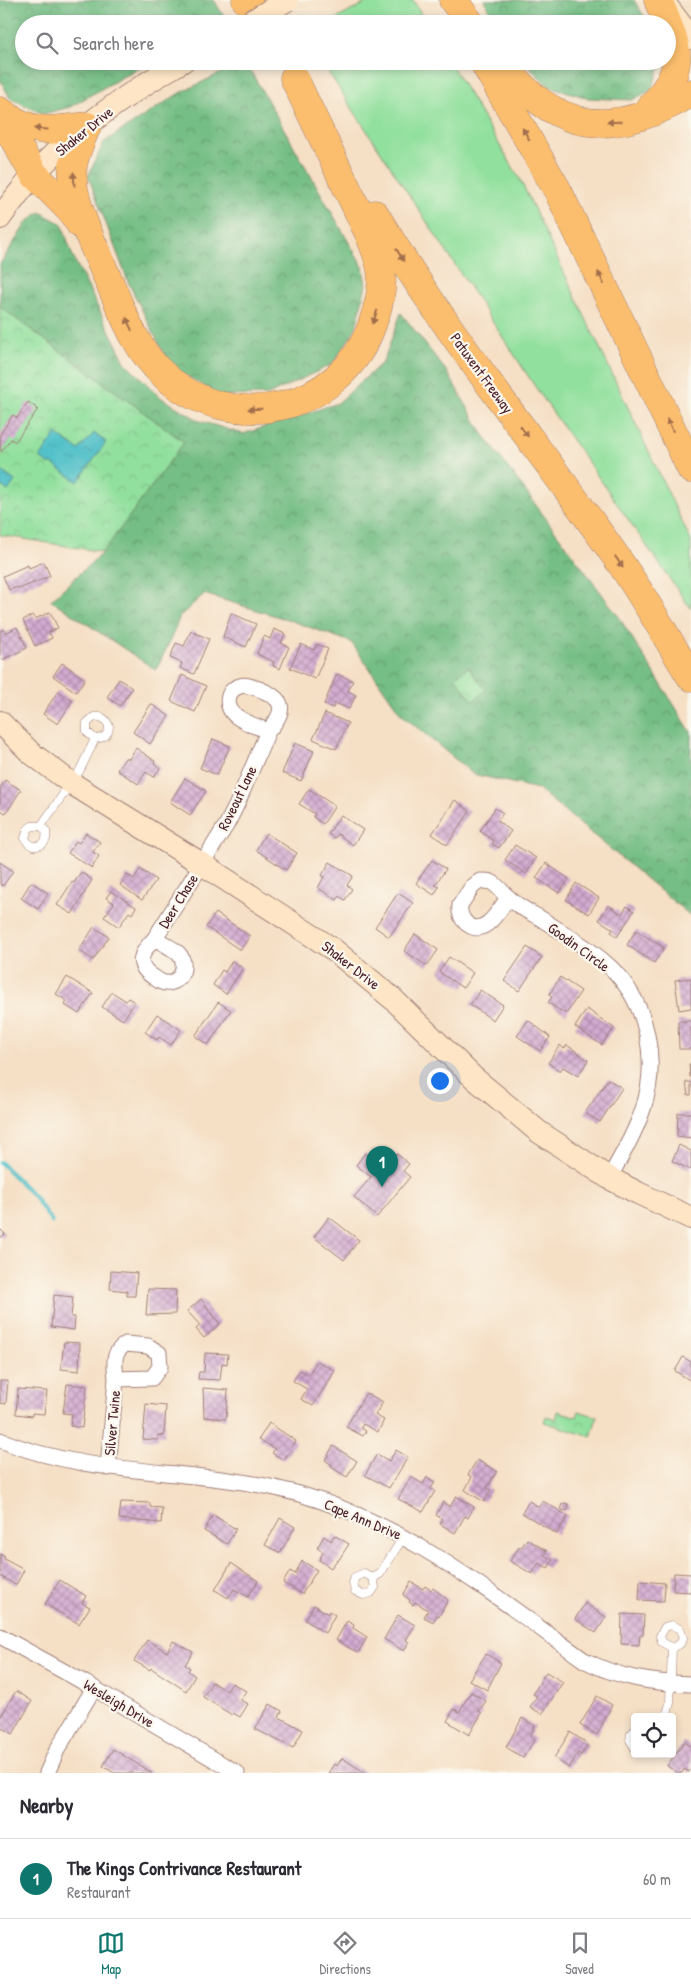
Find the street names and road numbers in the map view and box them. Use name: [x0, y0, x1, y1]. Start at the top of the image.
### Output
street label: Shaker Drive: [51, 101, 117, 161]
street label: Patuxent Freeway: [446, 328, 518, 418]
street label: Roveout Lane: [212, 762, 262, 834]
street label: Deer Chase: [153, 870, 203, 932]
street label: Goodin Circle: [544, 917, 614, 977]
street label: Shaker Drive: [317, 936, 385, 994]
street label: Silver Twine: [99, 1389, 125, 1457]
street label: Cape Ann Drive: [321, 1493, 405, 1545]
street label: Wesleigh Drive: [80, 1674, 158, 1732]

